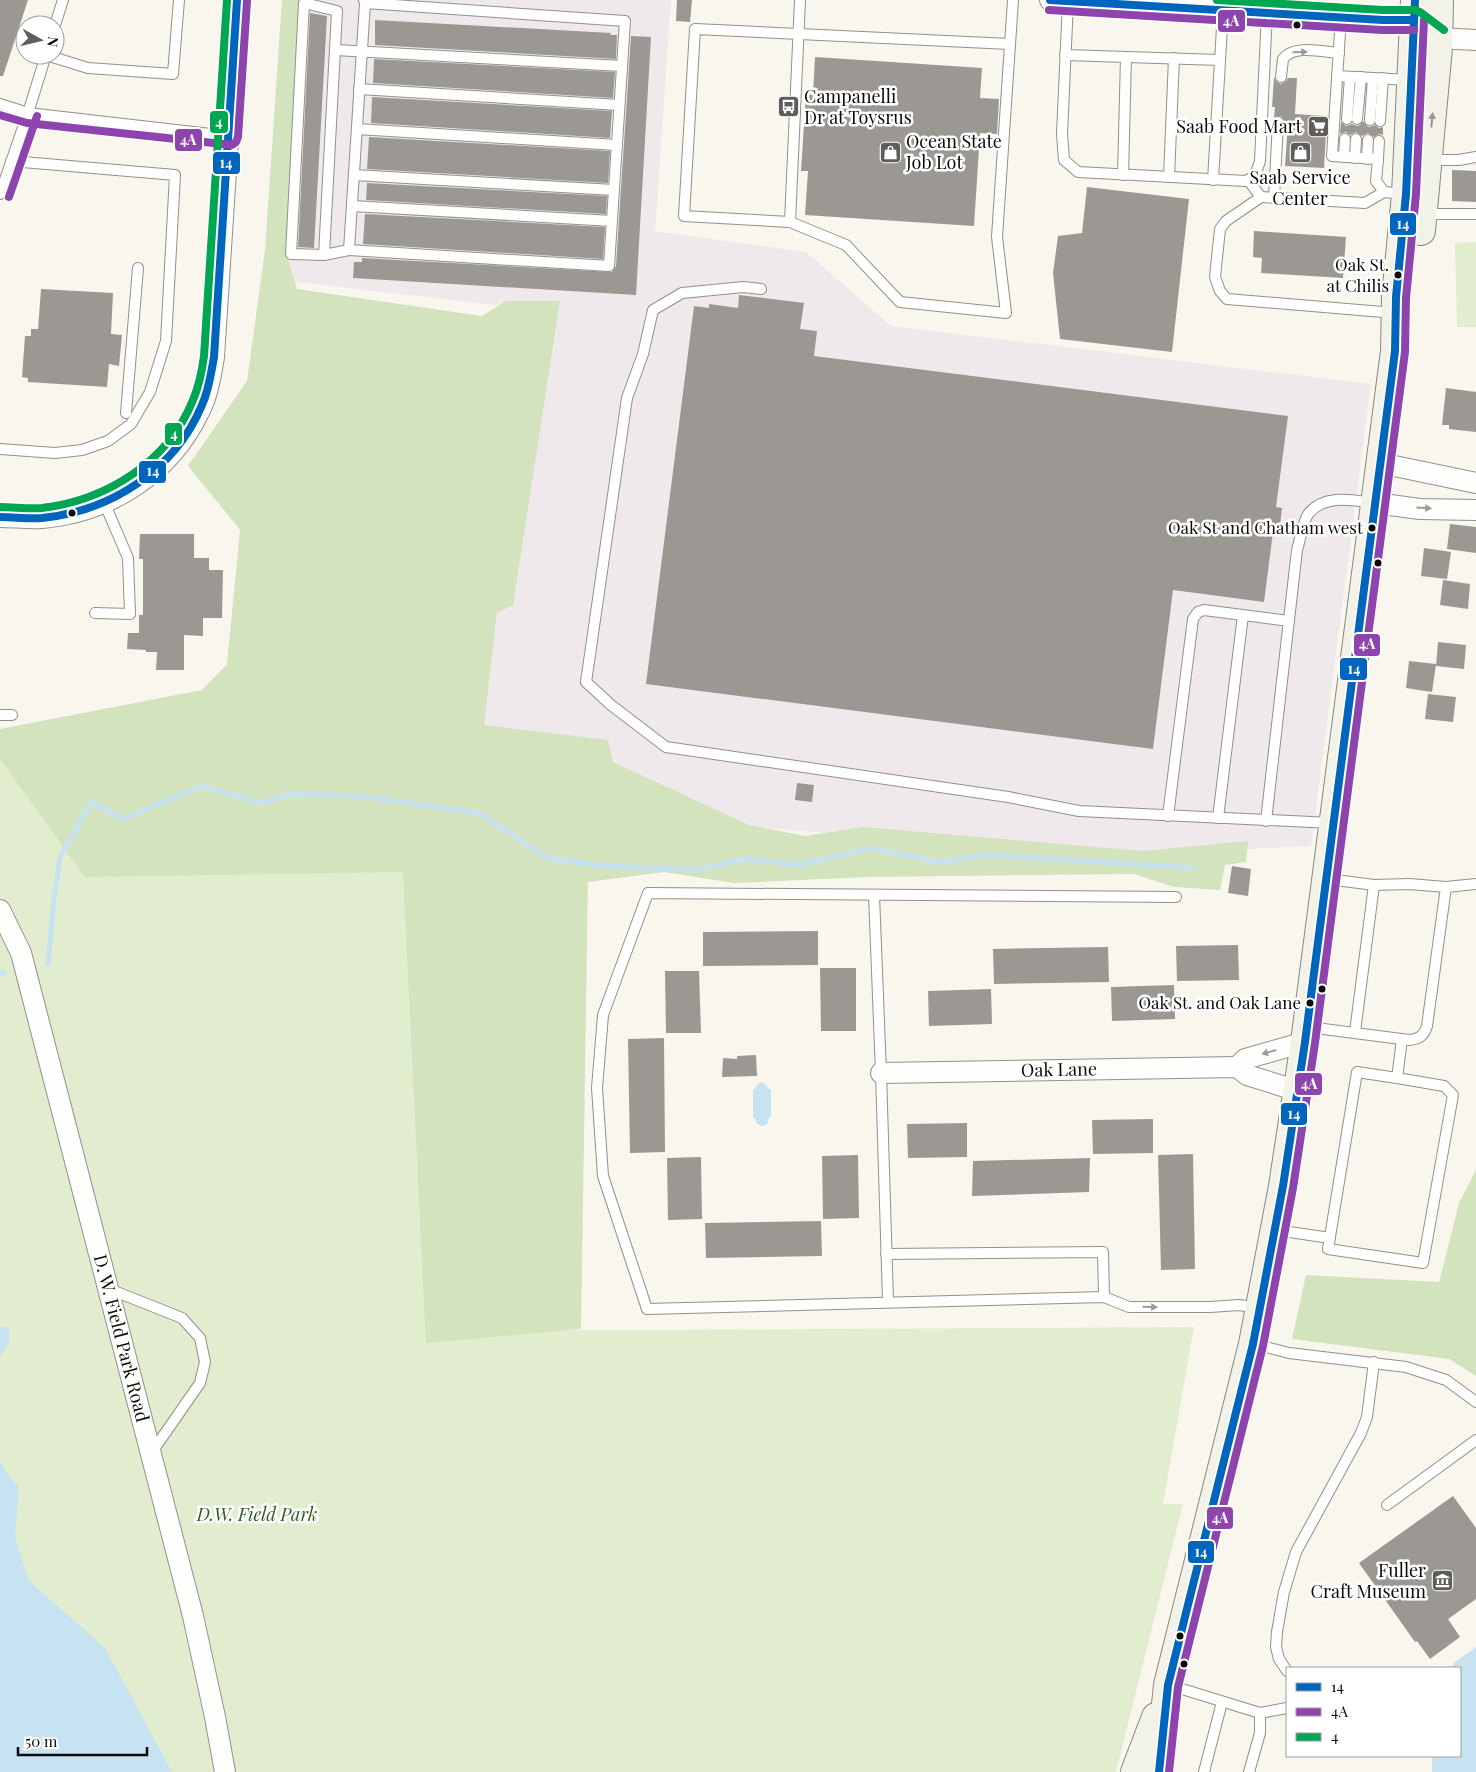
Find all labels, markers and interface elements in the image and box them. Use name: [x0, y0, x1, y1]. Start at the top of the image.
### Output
line badge: 4A: [1217, 9, 1246, 33]
text: 4A: [1223, 11, 1240, 30]
north arrow: [15, 15, 65, 65]
unlabelled marker: [1292, 20, 1302, 30]
text: N: [43, 36, 63, 48]
one-way arrow: [1293, 47, 1309, 55]
place label: Campanelli Dr at Toysrus: [804, 84, 912, 129]
bus stop icon: Campanelli Dr at Toysrus: [776, 95, 800, 119]
line badge: 4: [209, 110, 229, 134]
text: 4: [215, 112, 223, 131]
one-way arrow: [1429, 112, 1437, 128]
place label: Saab Food Mart: [1176, 114, 1303, 138]
supermarket icon: Saab Food Mart: [1306, 115, 1330, 139]
line badge: 4A: [174, 128, 203, 152]
place label: Ocean State Job Lot: [905, 129, 1002, 174]
text: 4A: [180, 130, 197, 149]
shop icon: Ocean State Job Lot: [878, 140, 902, 164]
shop icon: Saab Service Center: [1288, 141, 1312, 165]
line badge: 14: [212, 151, 241, 175]
text: 14: [220, 153, 232, 172]
place label: Saab Service Center: [1249, 165, 1351, 210]
line badge: 14: [1389, 212, 1417, 236]
text: 14: [1397, 214, 1409, 233]
place label: Oak St. at Chilis: [1326, 253, 1389, 296]
marker: Oak St. at Chilis: [1393, 270, 1403, 280]
line badge: 4: [164, 422, 183, 446]
text: 4: [170, 424, 178, 443]
line badge: 14: [138, 460, 167, 484]
text: 14: [147, 461, 159, 480]
one-way arrow: [1416, 505, 1432, 513]
unlabelled marker: [67, 508, 77, 518]
place label: Oak St and Chatham west: [1168, 516, 1364, 538]
marker: Oak St and Chatham west: [1367, 523, 1377, 533]
unlabelled marker: [1373, 558, 1383, 568]
line badge: 4A: [1353, 633, 1381, 657]
text: 4A: [1359, 634, 1376, 653]
line badge: 14: [1339, 657, 1368, 681]
text: 14: [1348, 659, 1360, 678]
unlabelled marker: [1317, 984, 1327, 994]
place label: Oak St. and Oak Lane: [1138, 991, 1301, 1013]
marker: Oak St. and Oak Lane: [1305, 998, 1315, 1008]
one-way arrow: [1262, 1048, 1277, 1056]
street label: Oak Lane: [1021, 1056, 1097, 1082]
line badge: 4A: [1294, 1072, 1323, 1096]
text: 4A: [1301, 1074, 1318, 1093]
line badge: 14: [1280, 1102, 1308, 1126]
text: 14: [1288, 1104, 1300, 1123]
street label: D. W. Field Park Road: [89, 1252, 155, 1425]
one-way arrow: [1143, 1303, 1159, 1311]
park label: D.W. Field Park: [196, 1502, 317, 1526]
line badge: 4A: [1206, 1506, 1234, 1530]
text: 4A: [1212, 1508, 1229, 1527]
line badge: 14: [1187, 1540, 1215, 1564]
text: 14: [1195, 1542, 1207, 1561]
place label: Fuller Craft Museum: [1311, 1558, 1426, 1603]
museum icon: Fuller Craft Museum: [1430, 1569, 1454, 1593]
unlabelled marker: [1175, 1631, 1185, 1641]
unlabelled marker: [1179, 1659, 1189, 1669]
legend: [1286, 1667, 1461, 1757]
text: 14: [1331, 1676, 1344, 1696]
text: 4A: [1331, 1701, 1348, 1721]
scale bar: [18, 1724, 146, 1756]
text: 4: [1331, 1726, 1338, 1746]
text: 50 m: [25, 1731, 58, 1751]

